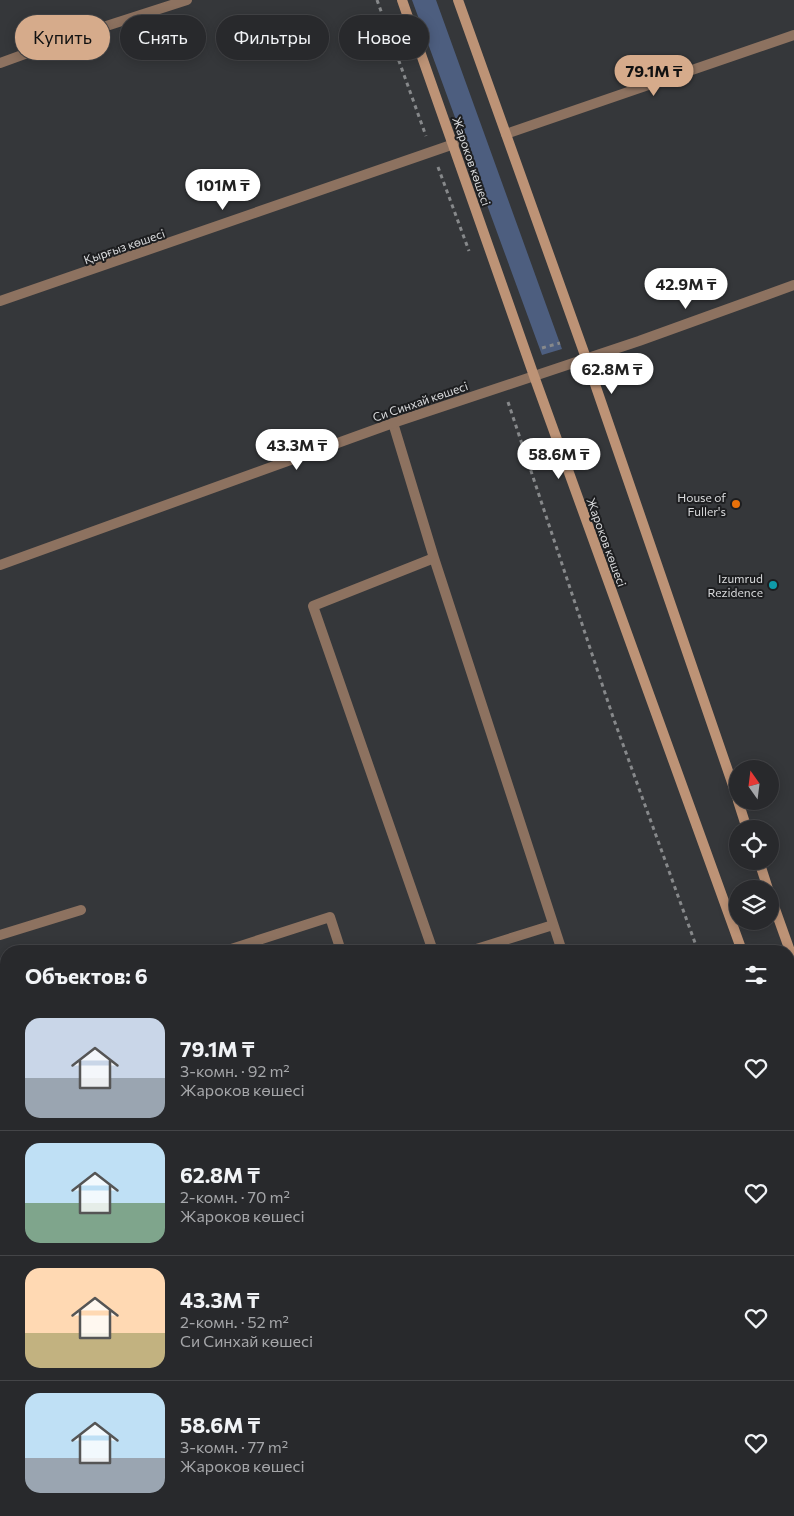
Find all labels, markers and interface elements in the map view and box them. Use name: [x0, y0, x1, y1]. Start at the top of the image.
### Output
chip: Купить: [15, 15, 110, 60]
chip: Снять: [120, 15, 206, 60]
chip: Фильтры: [216, 15, 329, 60]
chip: Новое: [339, 15, 429, 60]
pin: 79.1M ₸: [608, 54, 700, 97]
text: 79.1M ₸: [626, 61, 682, 80]
street label: Жароков көшесі: [450, 115, 494, 207]
pin: 101M ₸: [182, 168, 264, 211]
text: 101M ₸: [196, 175, 250, 194]
street label: Қырғыз көшесі: [82, 226, 166, 266]
pin: 42.9M ₸: [640, 268, 732, 310]
text: 42.9M ₸: [656, 274, 716, 293]
pin: 62.8M ₸: [566, 352, 658, 395]
text: 62.8M ₸: [581, 359, 643, 378]
street label: Си Синхай көшесі: [371, 378, 469, 424]
pin: 43.3M ₸: [251, 428, 343, 471]
text: 43.3M ₸: [267, 435, 327, 454]
pin: 58.6M ₸: [513, 438, 605, 480]
text: 58.6M ₸: [528, 444, 590, 463]
place label: House of Fuller's: [677, 490, 726, 518]
street label: Жароков көшесі: [584, 496, 630, 588]
marker: House of Fuller's: [730, 498, 742, 510]
place label: Izumrud Rezidence: [708, 571, 763, 599]
marker: Izumrud Rezidence: [767, 579, 779, 591]
north arrow: [729, 760, 779, 810]
map controls: [729, 760, 779, 930]
button: locate: [729, 820, 779, 870]
button: layers: [729, 880, 779, 930]
icon: filters: [742, 961, 770, 989]
text: Объектов: 6: [25, 963, 148, 988]
text: 79.1M ₸: [180, 1036, 255, 1061]
icon: home: [65, 1038, 125, 1098]
icon: heart: [742, 1054, 770, 1082]
text: 3-комн. · 92 m²: [180, 1061, 290, 1080]
text: Жароков көшесі: [180, 1080, 305, 1099]
text: 62.8M ₸: [180, 1162, 260, 1187]
icon: home: [65, 1163, 125, 1223]
icon: heart: [742, 1179, 770, 1207]
text: 2-комн. · 70 m²: [180, 1187, 290, 1206]
text: Жароков көшесі: [180, 1206, 305, 1225]
text: 43.3M ₸: [180, 1287, 260, 1312]
icon: home: [65, 1288, 125, 1348]
icon: heart: [742, 1304, 770, 1332]
text: 2-комн. · 52 m²: [180, 1312, 289, 1331]
text: Си Синхай көшесі: [180, 1331, 313, 1350]
text: 58.6M ₸: [180, 1412, 260, 1437]
icon: home: [65, 1413, 125, 1473]
icon: heart: [742, 1429, 770, 1457]
text: 3-комн. · 77 m²: [180, 1437, 288, 1456]
text: Жароков көшесі: [180, 1456, 305, 1475]

